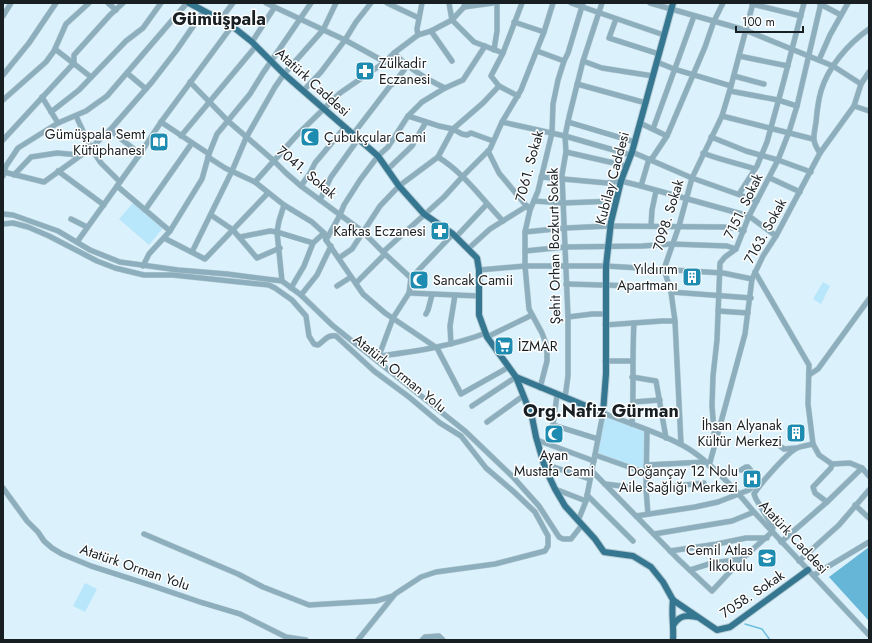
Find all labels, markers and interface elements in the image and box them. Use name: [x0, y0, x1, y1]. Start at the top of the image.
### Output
district label: Gümüşpala: [172, 6, 266, 32]
scale bar: [736, 8, 803, 34]
text: 100 m: [742, 13, 775, 31]
street label: Atatürk Caddesi: [271, 43, 355, 121]
place label: Zülkadir Eczanesi: [379, 53, 430, 89]
pharmacy icon: Zülkadir Eczanesi: [354, 60, 376, 82]
place label: Gümüşpala Semt Kütüphanesi: [45, 124, 146, 160]
mosque icon: Çubukçular Cami: [299, 126, 321, 148]
place label: Çubukçular Cami: [324, 127, 426, 147]
street label: 7061. Sokak: [510, 127, 548, 204]
street label: Kubilay Caddesi: [590, 129, 634, 227]
library icon: Gümüşpala Semt Kütüphanesi: [148, 131, 170, 153]
street label: 7041. Sokak: [273, 141, 342, 204]
street label: Şehit Orhan Bozkurt Sokak: [543, 167, 565, 325]
street label: 7151. Sokak: [719, 169, 768, 242]
street label: 7098. Sokak: [648, 176, 689, 253]
street label: 7163. Sokak: [739, 194, 792, 267]
pharmacy icon: Kafkas Eczanesi: [429, 220, 451, 242]
place label: Kafkas Eczanesi: [333, 221, 426, 241]
place label: Yıldırım Apartmanı: [617, 259, 678, 295]
building icon: Yıldırım Apartmanı: [681, 266, 703, 288]
mosque icon: Sancak Camii: [408, 269, 430, 291]
place label: Sancak Camii: [433, 270, 513, 290]
street label: Atatürk Orman Yolu: [349, 329, 451, 417]
supermarket icon: İZMAR: [493, 335, 515, 357]
place label: İZMAR: [518, 336, 558, 356]
district label: Org.Nafiz Gürman: [523, 398, 679, 424]
place label: İhsan Alyanak Kültür Merkezi: [697, 415, 783, 451]
building icon: İhsan Alyanak Kültür Merkezi: [785, 422, 807, 444]
mosque icon: Ayan Mustafa Cami: [543, 423, 565, 445]
place label: Ayan Mustafa Cami: [514, 445, 594, 481]
place label: Doğançay 12 Nolu Aile Sağlığı Merkezi: [619, 461, 738, 497]
hospital icon: Doğançay 12 Nolu Aile Sağlığı Merkezi: [741, 468, 763, 490]
street label: Atatürk Caddesi: [755, 496, 833, 578]
street label: Atatürk Orman Yolu: [77, 539, 193, 595]
place label: Cemil Atlas İlkokulu: [686, 540, 753, 576]
school or university icon: Cemil Atlas İlkokulu: [756, 547, 778, 569]
street label: 7058. Sokak: [716, 565, 789, 623]

